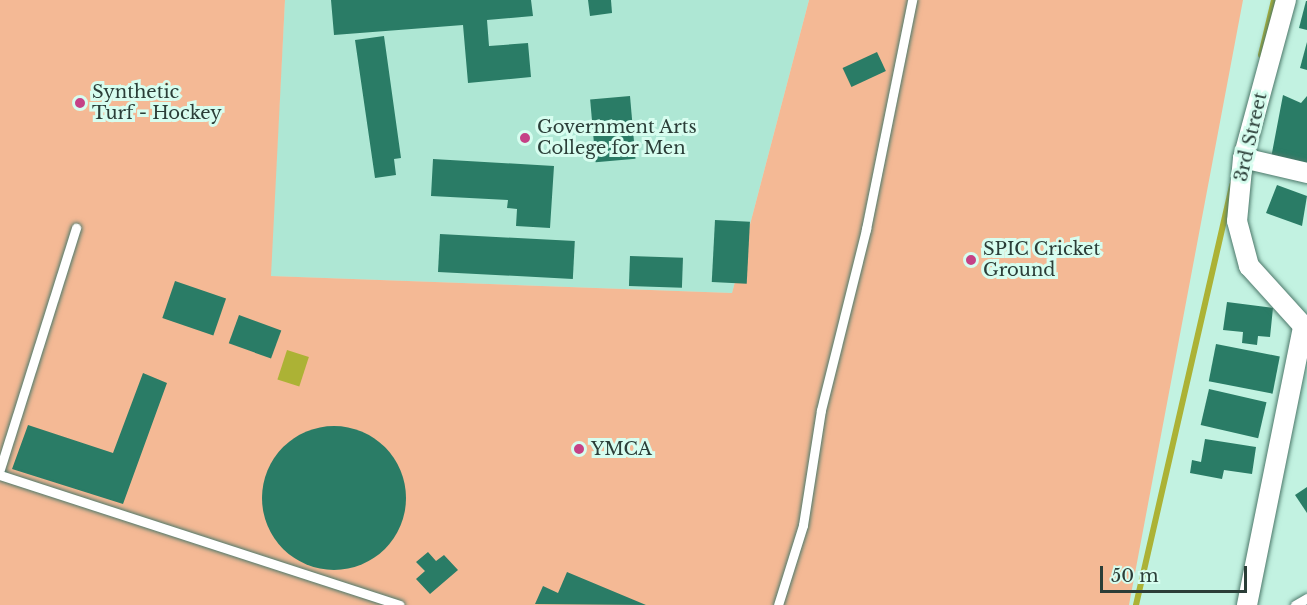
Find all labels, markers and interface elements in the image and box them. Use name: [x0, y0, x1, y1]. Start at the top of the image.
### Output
place label: Synthetic Turf - Hockey: [92, 82, 222, 124]
street label: 3rd Street: [1230, 90, 1272, 184]
marker: Synthetic Turf - Hockey: [73, 96, 87, 110]
place label: Government Arts College for Men: [537, 117, 697, 160]
marker: Government Arts College for Men: [518, 131, 532, 145]
place label: SPIC Cricket Ground: [983, 239, 1100, 282]
marker: SPIC Cricket Ground: [964, 253, 978, 267]
place label: YMCA: [591, 438, 652, 460]
marker: YMCA: [572, 442, 586, 456]
scale bar: [1103, 554, 1250, 592]
text: 50 m: [1111, 565, 1159, 587]

